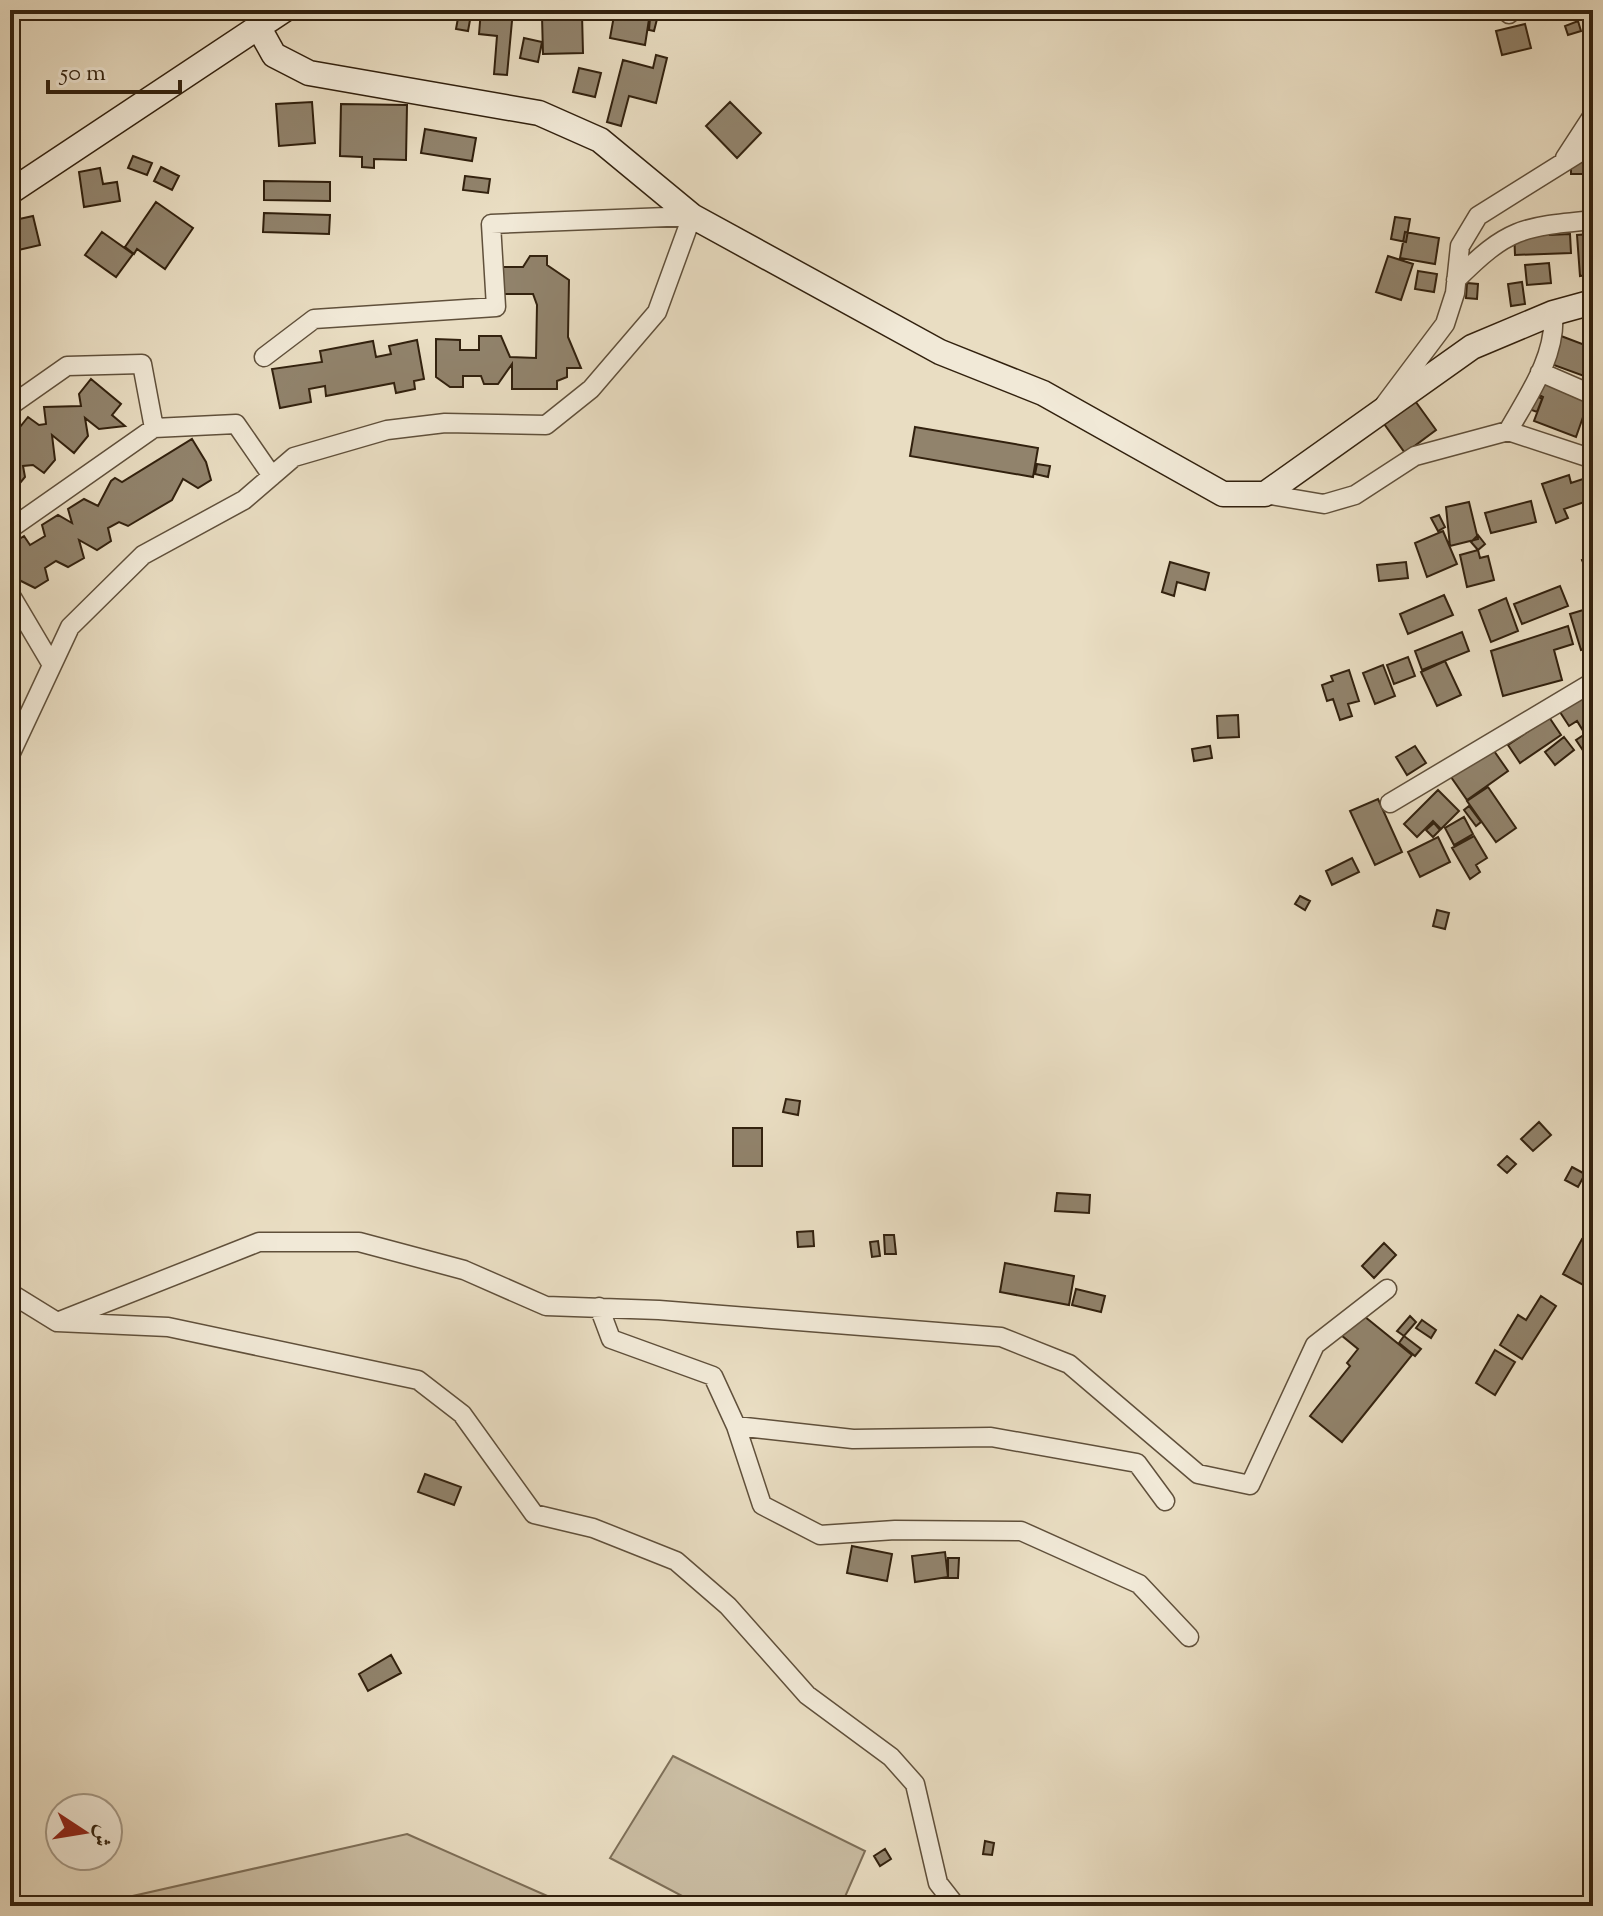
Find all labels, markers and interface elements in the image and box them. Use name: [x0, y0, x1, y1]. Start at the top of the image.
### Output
scale bar: [48, 44, 180, 94]
text: 50 m: [58, 57, 106, 91]
north arrow: [44, 1792, 124, 1872]
text: ش: [83, 1822, 119, 1850]

